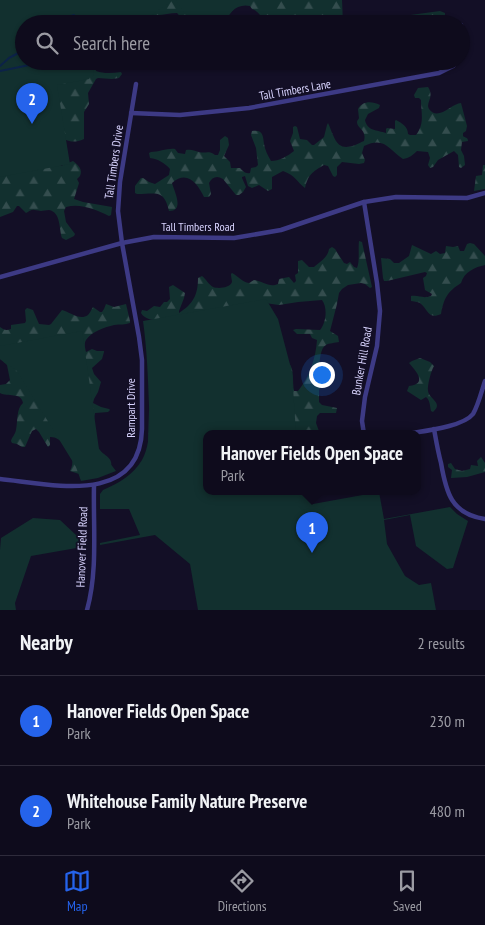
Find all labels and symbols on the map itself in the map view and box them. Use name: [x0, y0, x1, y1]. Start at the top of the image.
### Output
street label: Tall Timbers Lane: [258, 76, 332, 103]
pin: 2: [16, 83, 48, 124]
street label: Tall Timbers Drive: [101, 124, 126, 200]
street label: Tall Timbers Road: [161, 219, 235, 234]
street label: Bunker Hill Road: [348, 326, 375, 396]
your location: [309, 362, 335, 388]
street label: Rampart Drive: [123, 378, 138, 438]
street label: Hanover Field Road: [73, 506, 90, 587]
pin: 1: [296, 512, 328, 553]

